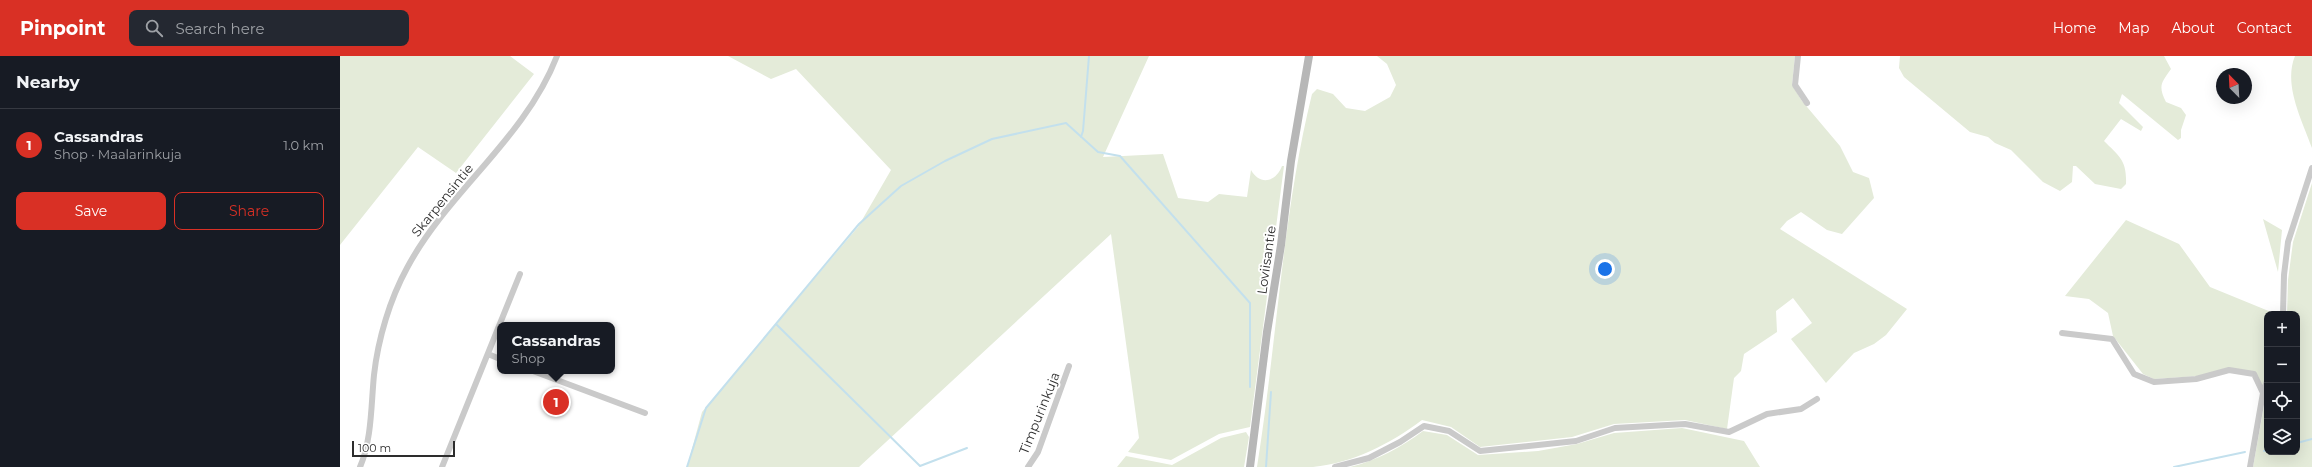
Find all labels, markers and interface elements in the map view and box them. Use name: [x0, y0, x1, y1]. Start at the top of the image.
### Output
search box: [129, 10, 409, 46]
text: Pinpoint: [20, 17, 105, 40]
icon: search: [143, 17, 165, 39]
text: Search here: [175, 19, 265, 38]
text: Home: [2053, 19, 2096, 37]
text: Map: [2118, 19, 2149, 37]
text: About: [2171, 19, 2215, 37]
text: Contact: [2237, 19, 2292, 37]
north arrow: [2216, 68, 2252, 104]
text: Nearby: [16, 72, 80, 92]
text: Cassandras: [54, 127, 143, 146]
text: 1: [26, 137, 32, 153]
text: 1.0 km: [283, 137, 324, 153]
text: Shop · Maalarinkuja: [54, 146, 182, 162]
street label: Skarpensintie: [408, 160, 476, 240]
button: Save: [16, 192, 166, 230]
button: Share: [174, 192, 324, 230]
street label: Loviisantie: [1253, 225, 1279, 295]
your location: [1595, 259, 1615, 279]
map controls: [2264, 311, 2300, 455]
button: +: [2264, 311, 2300, 347]
popup: [497, 322, 615, 374]
text: Cassandras: [511, 331, 601, 350]
button: −: [2264, 347, 2300, 383]
text: Shop: [511, 350, 545, 366]
street label: Timpurinkuja: [1015, 370, 1063, 456]
button: locate: [2264, 383, 2300, 419]
pin: 1: [543, 387, 569, 417]
button: layers: [2264, 419, 2300, 455]
scale bar: [352, 439, 455, 458]
text: 100 m: [358, 441, 391, 455]

